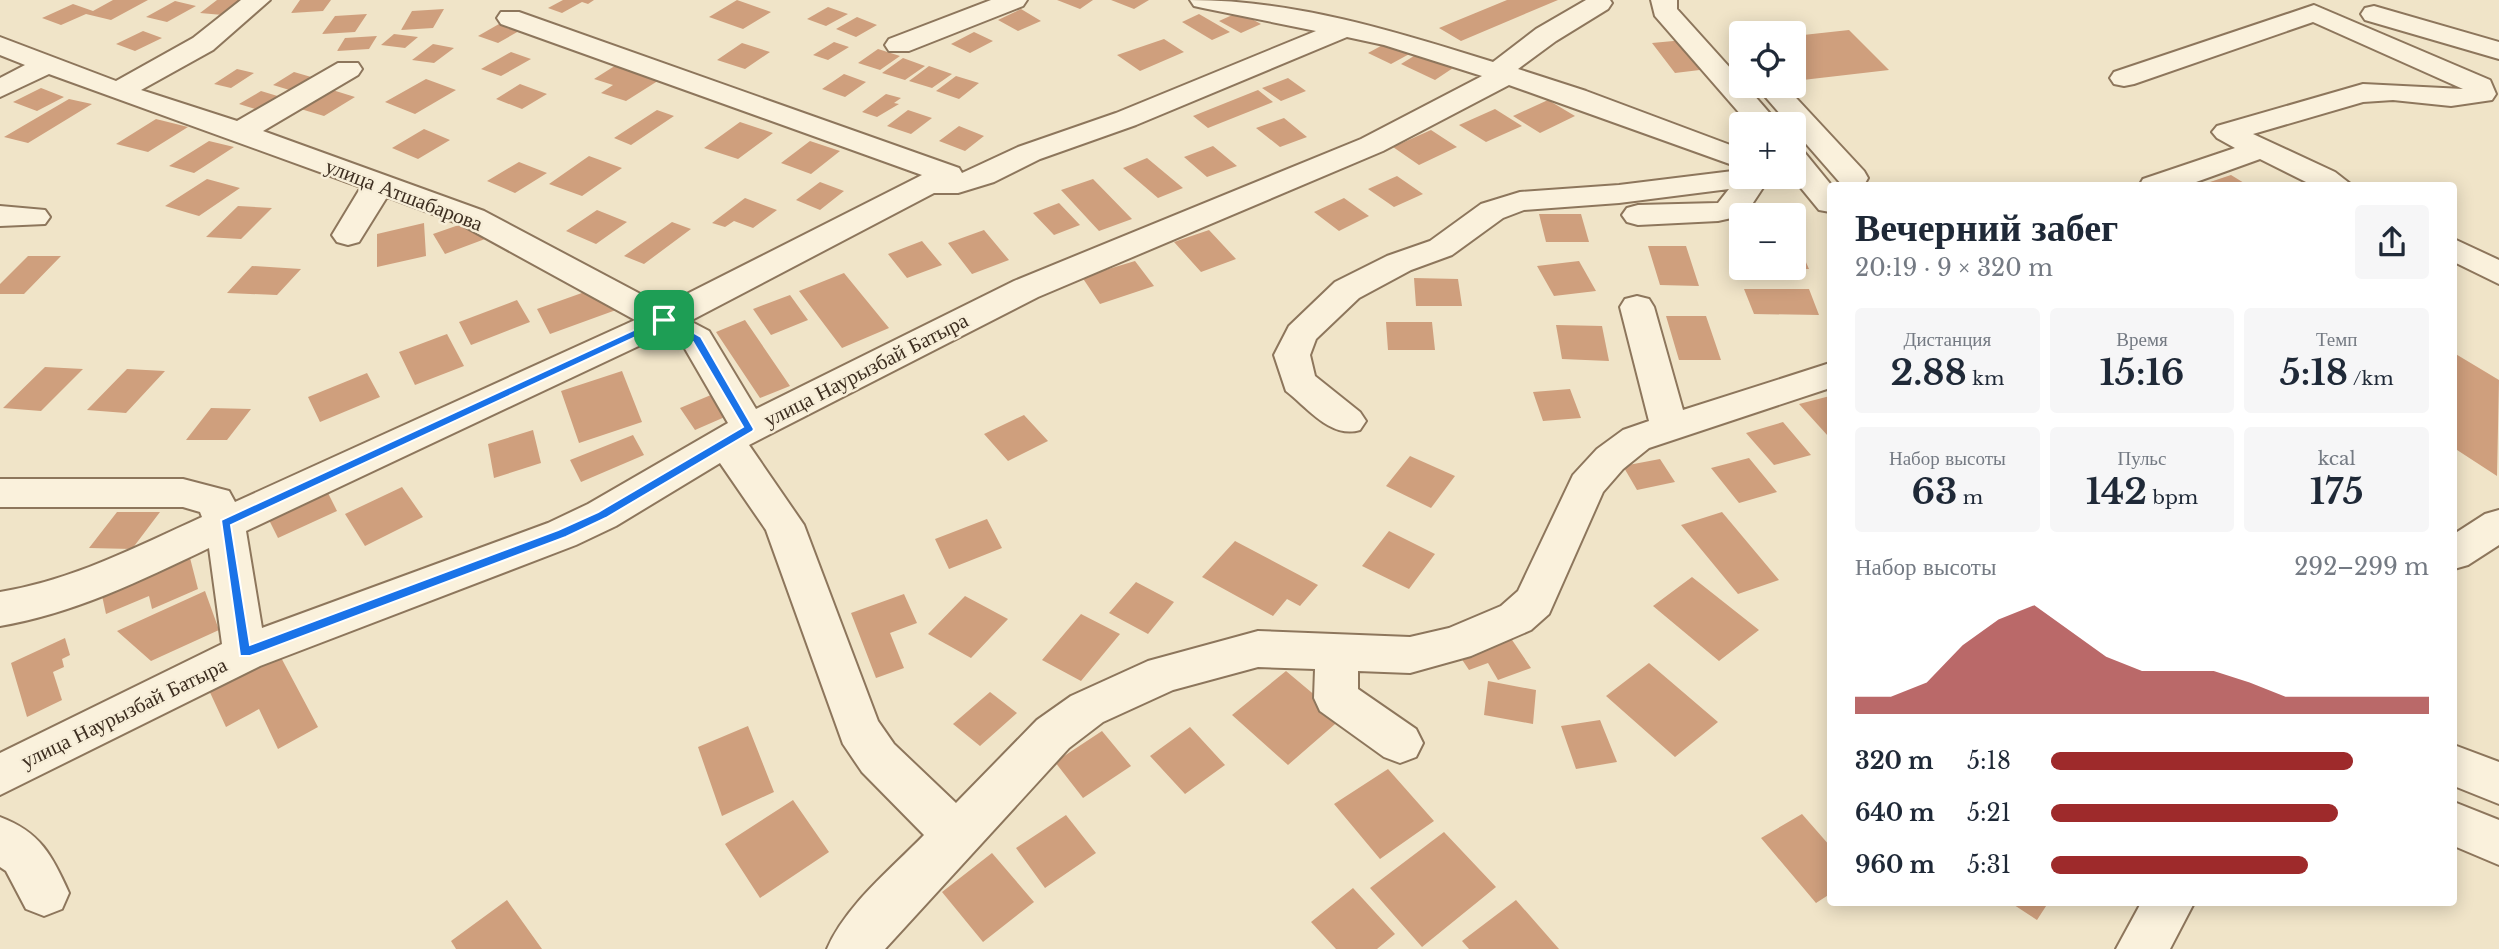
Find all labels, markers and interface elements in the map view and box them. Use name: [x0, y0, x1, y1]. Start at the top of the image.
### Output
map controls: [1729, 21, 1806, 280]
button: locate: [1729, 21, 1806, 98]
button: +: [1729, 112, 1806, 189]
street label: улица Атшабарова: [322, 153, 487, 237]
button: −: [1729, 203, 1806, 280]
text: Вечерний забег: [1855, 204, 2118, 251]
button: share: [2355, 205, 2429, 279]
text: 20:19 · 9 × 320 m: [1855, 254, 2053, 282]
pin: [634, 290, 694, 350]
icon: arrive: [645, 301, 683, 339]
street label: улица Наурызбай Батыра: [759, 307, 973, 433]
text: Дистанция: [1903, 328, 1991, 351]
text: Время: [2116, 328, 2168, 351]
text: Темп: [2316, 328, 2357, 351]
text: 2.88: [1890, 351, 1967, 394]
text: 15:16: [2100, 351, 2184, 394]
text: 5:18: [2280, 351, 2348, 394]
text: km: [1967, 367, 2004, 390]
text: /km: [2348, 367, 2394, 390]
text: Набор высоты: [1889, 447, 2006, 470]
text: Пульс: [2118, 447, 2166, 470]
text: kcal: [2318, 447, 2356, 470]
text: 63: [1911, 470, 1957, 513]
text: 142: [2086, 470, 2147, 513]
text: 175: [2310, 470, 2363, 513]
text: m: [1957, 486, 1983, 509]
text: bpm: [2147, 486, 2198, 509]
text: Набор высоты: [1855, 553, 1996, 581]
text: 292–299 m: [2294, 553, 2429, 581]
street label: улица Наурызбай Батыра: [17, 652, 232, 774]
text: 320 m: [1855, 747, 1934, 775]
text: 5:18: [1967, 747, 2011, 775]
text: 640 m: [1855, 799, 1935, 827]
text: 5:21: [1967, 799, 2011, 827]
text: 960 m: [1855, 851, 1935, 879]
text: 5:31: [1967, 851, 2011, 879]

